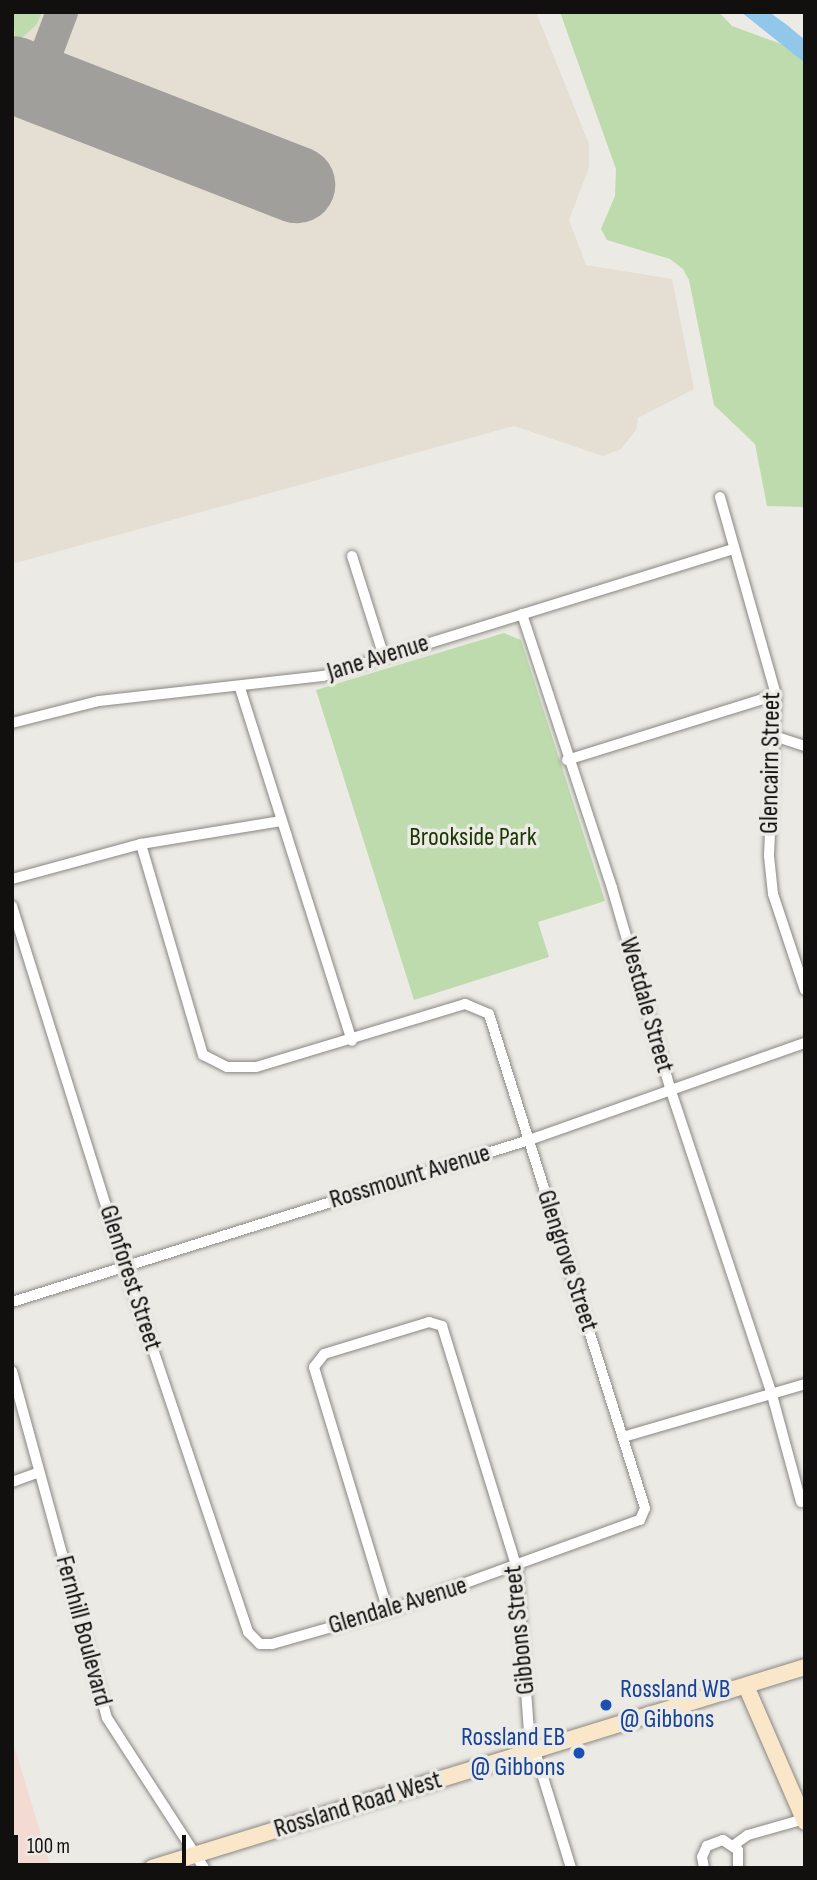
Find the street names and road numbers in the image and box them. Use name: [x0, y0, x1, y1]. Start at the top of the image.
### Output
street label: Jane Avenue: [323, 628, 433, 688]
street label: Glencairn Street: [754, 692, 788, 834]
street label: Westdale Street: [612, 934, 680, 1076]
street label: Rossmount Avenue: [326, 1138, 494, 1216]
street label: Glengrove Street: [529, 1186, 605, 1336]
street label: Glenforest Street: [92, 1201, 168, 1355]
street label: Fernhill Boulevard: [48, 1552, 118, 1710]
street label: Gibbons Street: [498, 1564, 542, 1696]
street label: Glendale Avenue: [325, 1570, 471, 1642]
street label: Rossland Road West: [270, 1765, 446, 1845]

